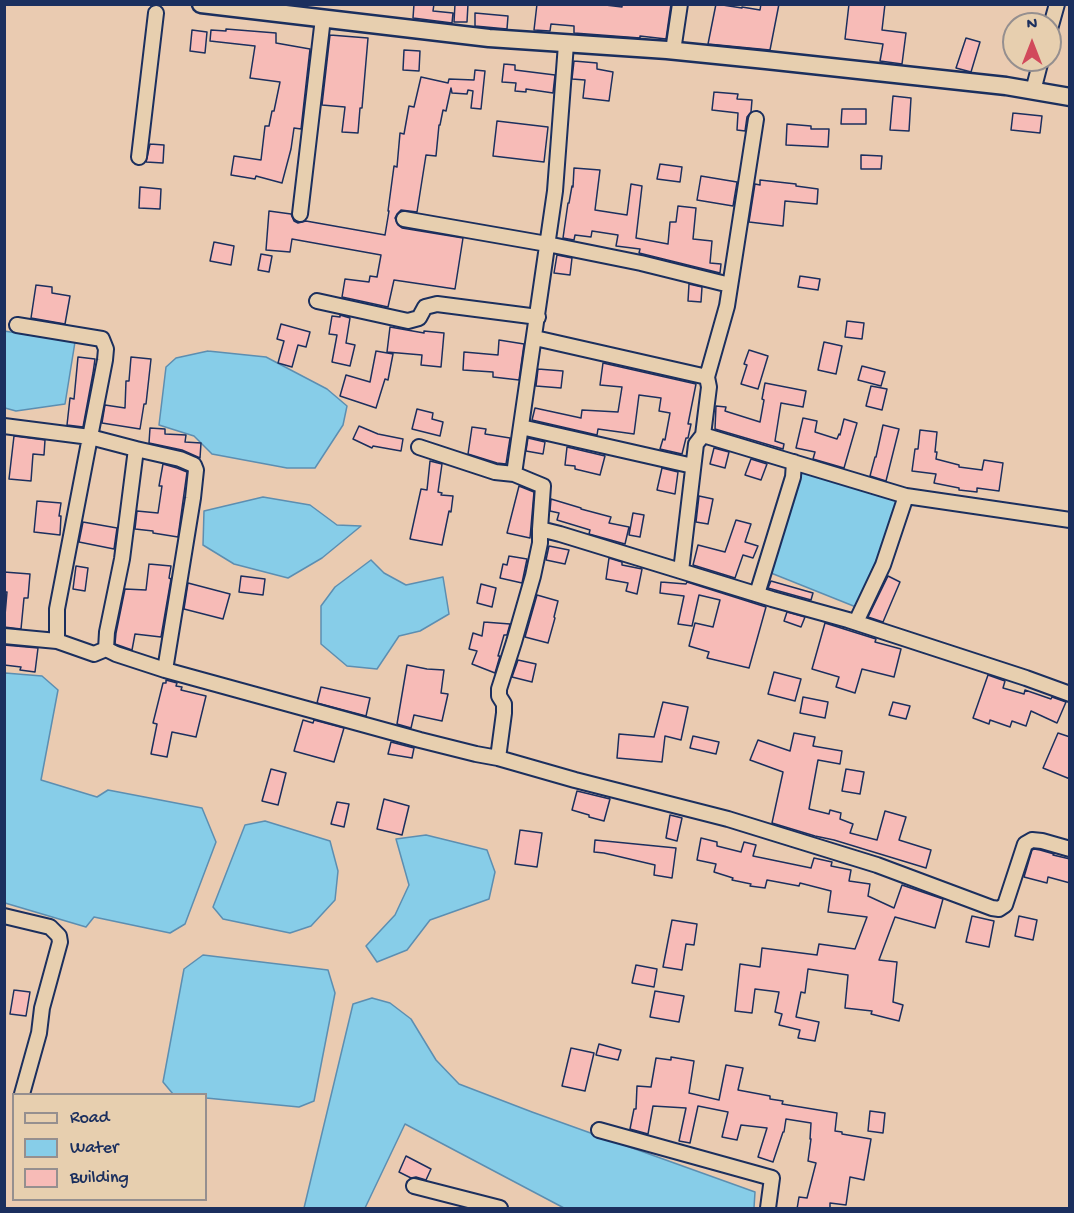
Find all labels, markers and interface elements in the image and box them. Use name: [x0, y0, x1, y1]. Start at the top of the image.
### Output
north arrow: [1002, 12, 1062, 72]
text: N: [1027, 16, 1037, 35]
legend: [12, 1093, 207, 1201]
text: Road: [70, 1108, 109, 1129]
text: Water: [70, 1138, 118, 1159]
text: Building: [70, 1168, 129, 1189]

